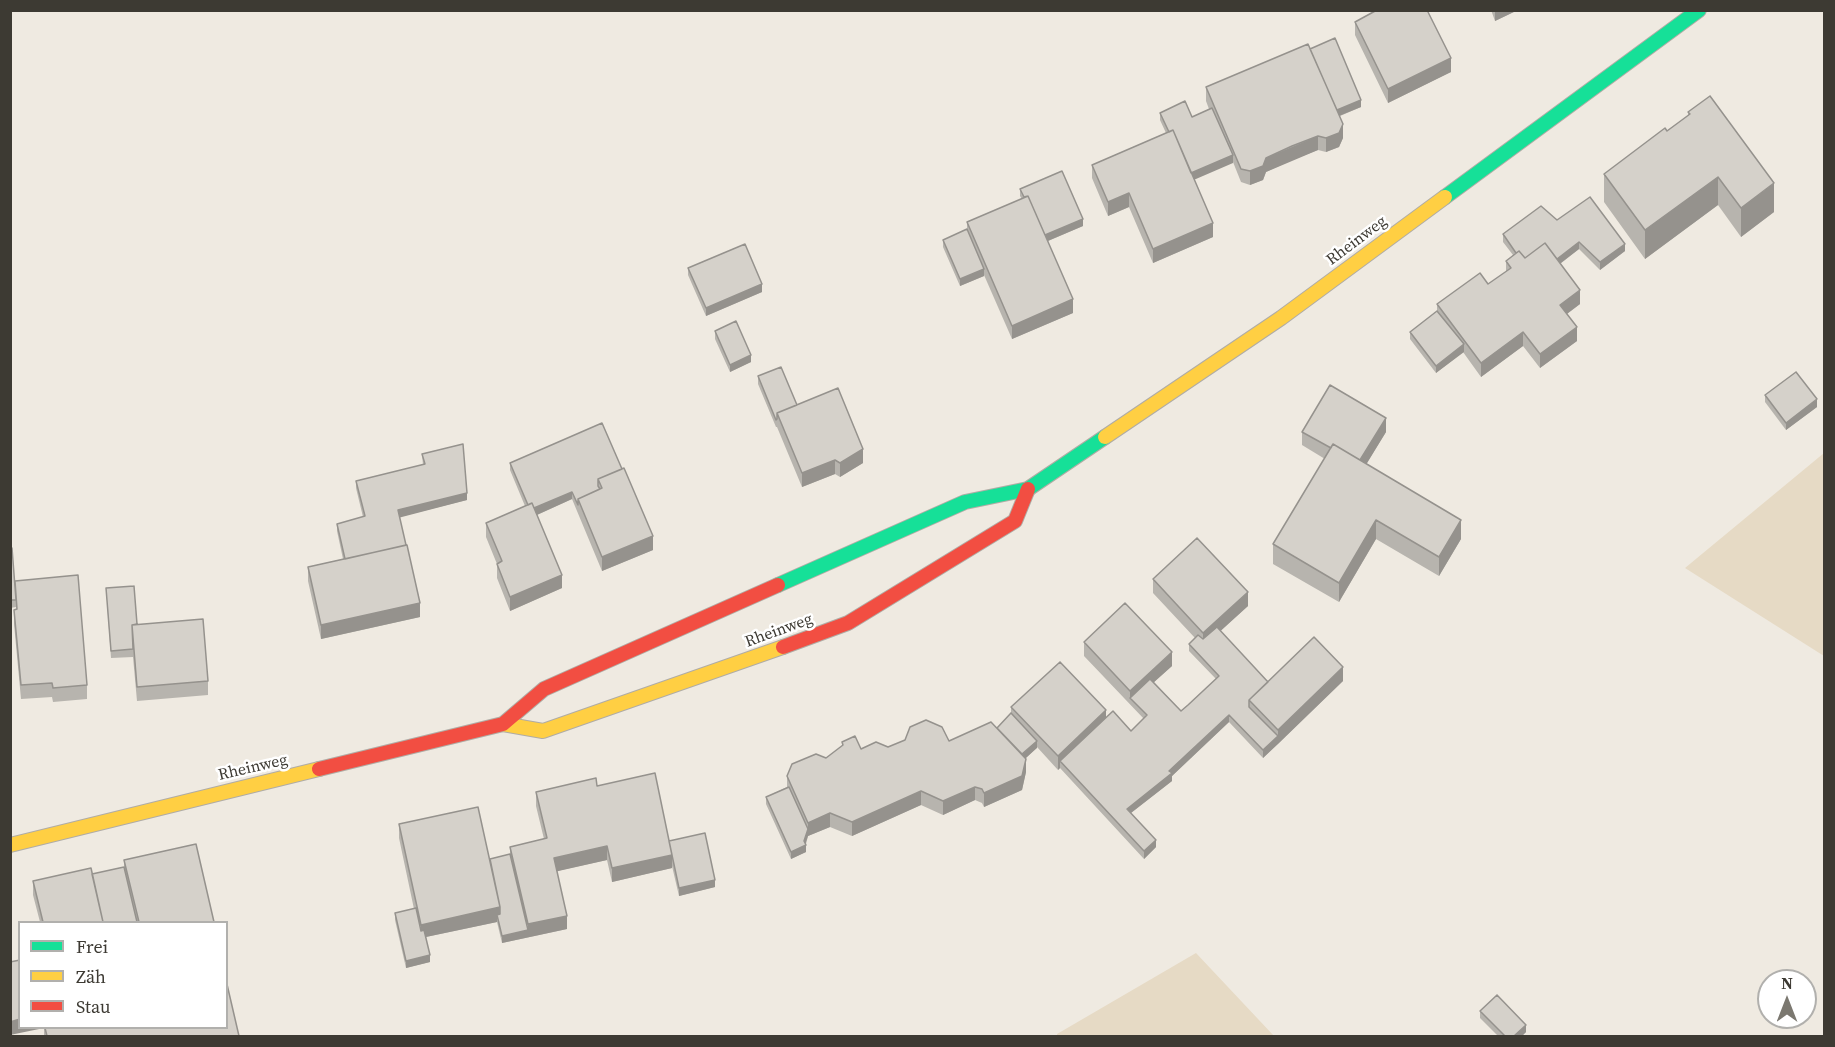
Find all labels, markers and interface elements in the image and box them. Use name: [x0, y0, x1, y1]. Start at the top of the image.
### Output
street label: Rheinweg: [1323, 212, 1391, 270]
street label: Rheinweg: [743, 610, 815, 652]
street label: Rheinweg: [216, 751, 290, 785]
legend: [18, 921, 228, 1029]
text: Frei: [76, 934, 108, 959]
text: Zäh: [76, 964, 106, 989]
north arrow: [1757, 969, 1817, 1029]
text: N: [1781, 972, 1793, 994]
text: Stau: [76, 994, 111, 1019]

